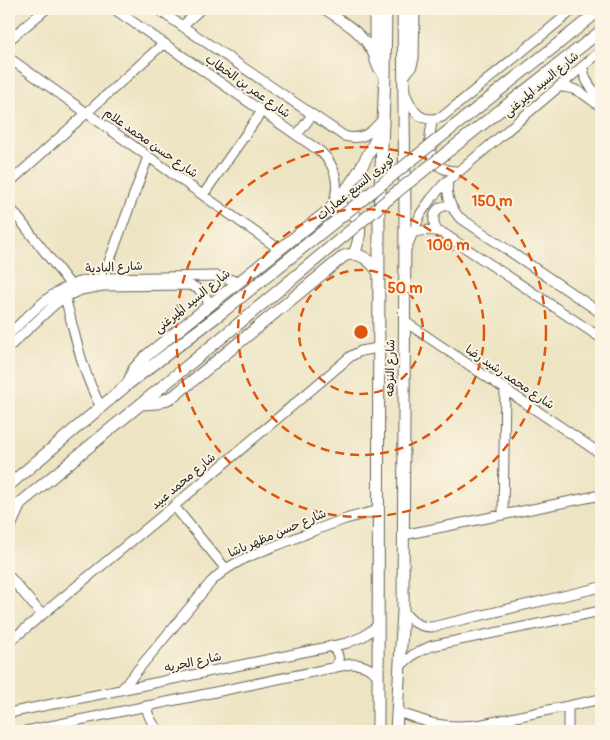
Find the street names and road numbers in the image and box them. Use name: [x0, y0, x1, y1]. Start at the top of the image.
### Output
street label: شارع السيد الميرغنى: [501, 49, 583, 121]
street label: شارع عمر بن الخطاب: [202, 51, 293, 122]
street label: شارع حسن محمد علام: [100, 105, 201, 182]
street label: كوبرى السبع عمارات: [314, 151, 399, 224]
street label: شارع البادية: [85, 259, 143, 277]
street label: شارع السيد الميرغنى: [151, 266, 234, 337]
street label: شارع النزهه: [382, 339, 400, 397]
street label: شارع محمد رشيد رضا: [462, 342, 557, 414]
street label: شارع محمد عبيد: [148, 450, 219, 514]
street label: شارع حسن مظهر باشا: [226, 506, 329, 562]
street label: شارع الحريه: [163, 649, 223, 677]

